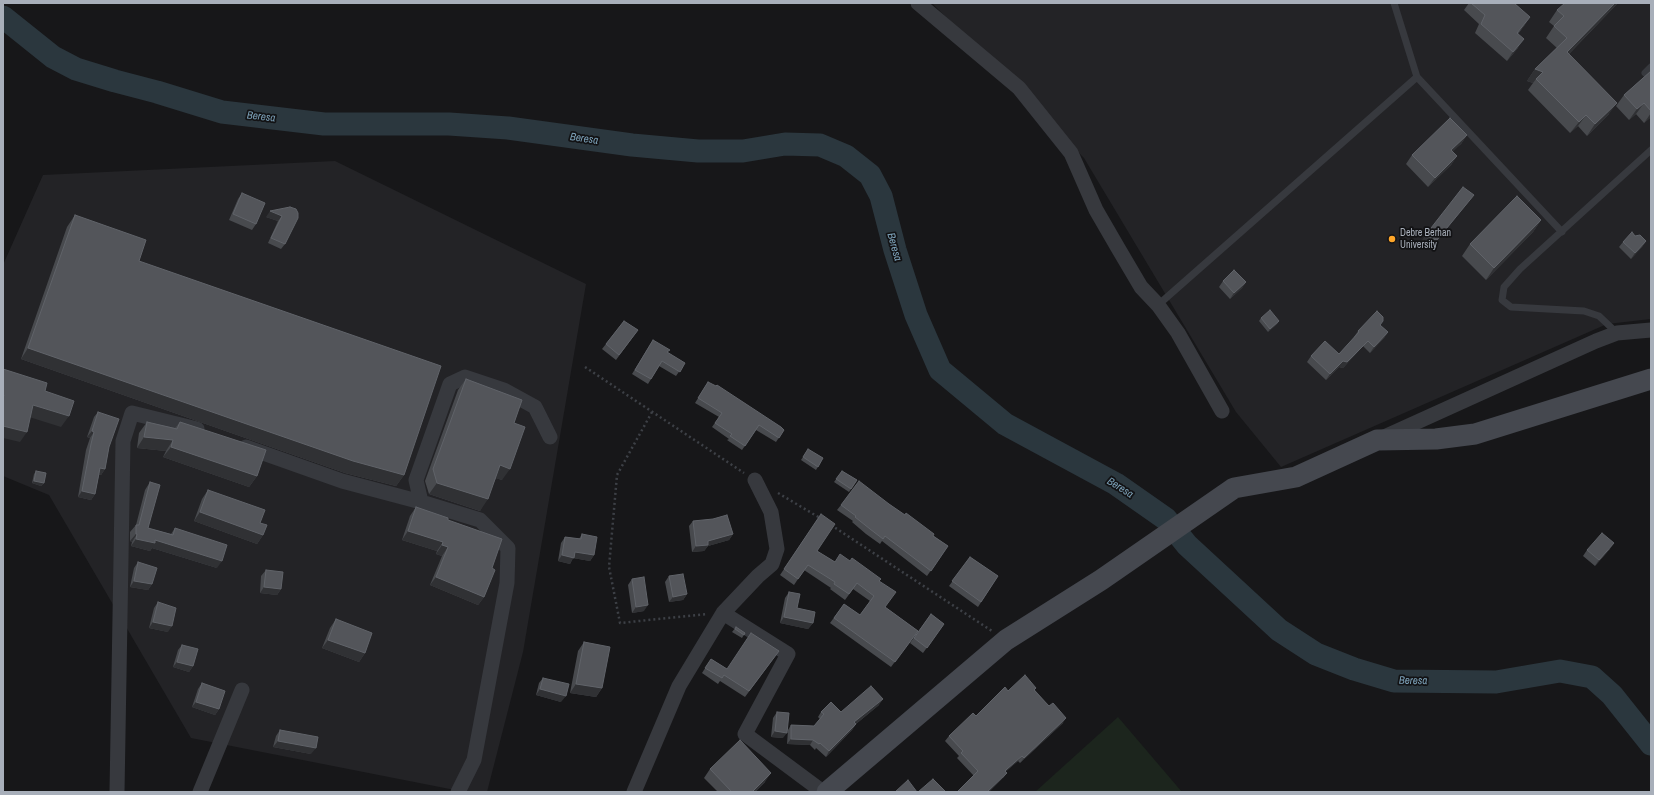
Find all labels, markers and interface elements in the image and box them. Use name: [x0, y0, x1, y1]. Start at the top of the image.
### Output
water label: Beresa: [246, 109, 276, 125]
water label: Beresa: [569, 130, 599, 148]
place label: Debre Berhan University: [1400, 227, 1451, 250]
water label: Beresa: [884, 231, 904, 263]
marker: Debre Berhan University: [1387, 234, 1397, 244]
water label: Beresa: [1104, 475, 1136, 501]
water label: Beresa: [1399, 674, 1427, 688]

